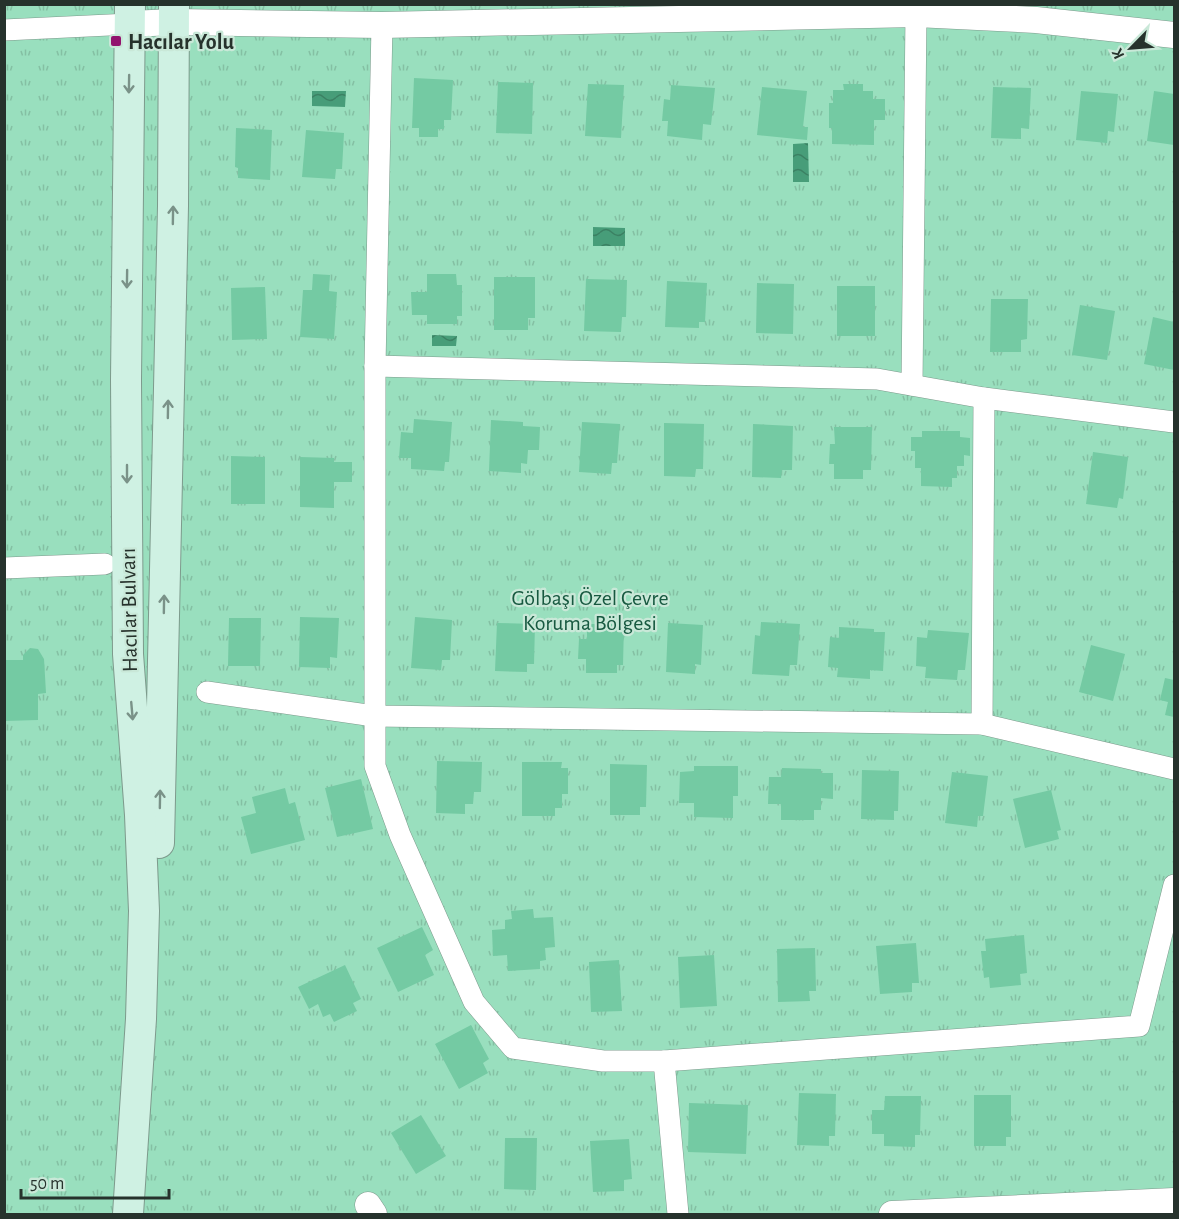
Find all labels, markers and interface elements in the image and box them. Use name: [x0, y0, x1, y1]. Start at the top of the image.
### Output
north arrow: [1101, 18, 1161, 78]
place label: Hacılar Yolu: [128, 31, 234, 53]
marker: Hacılar Yolu: [109, 34, 123, 48]
text: K: [1109, 46, 1128, 62]
one-way arrow: [123, 73, 135, 93]
one-way arrow: [167, 205, 179, 225]
one-way arrow: [121, 268, 133, 288]
one-way arrow: [163, 400, 174, 420]
one-way arrow: [121, 463, 133, 483]
street label: Hacılar Bulvarı: [117, 548, 141, 672]
park label: Gölbaşı Özel Çevre Koruma Bölgesi: [511, 587, 669, 634]
one-way arrow: [158, 595, 170, 615]
one-way arrow: [127, 700, 138, 720]
one-way arrow: [154, 790, 166, 810]
scale bar: [21, 1162, 170, 1200]
text: 50 m: [30, 1175, 64, 1193]

